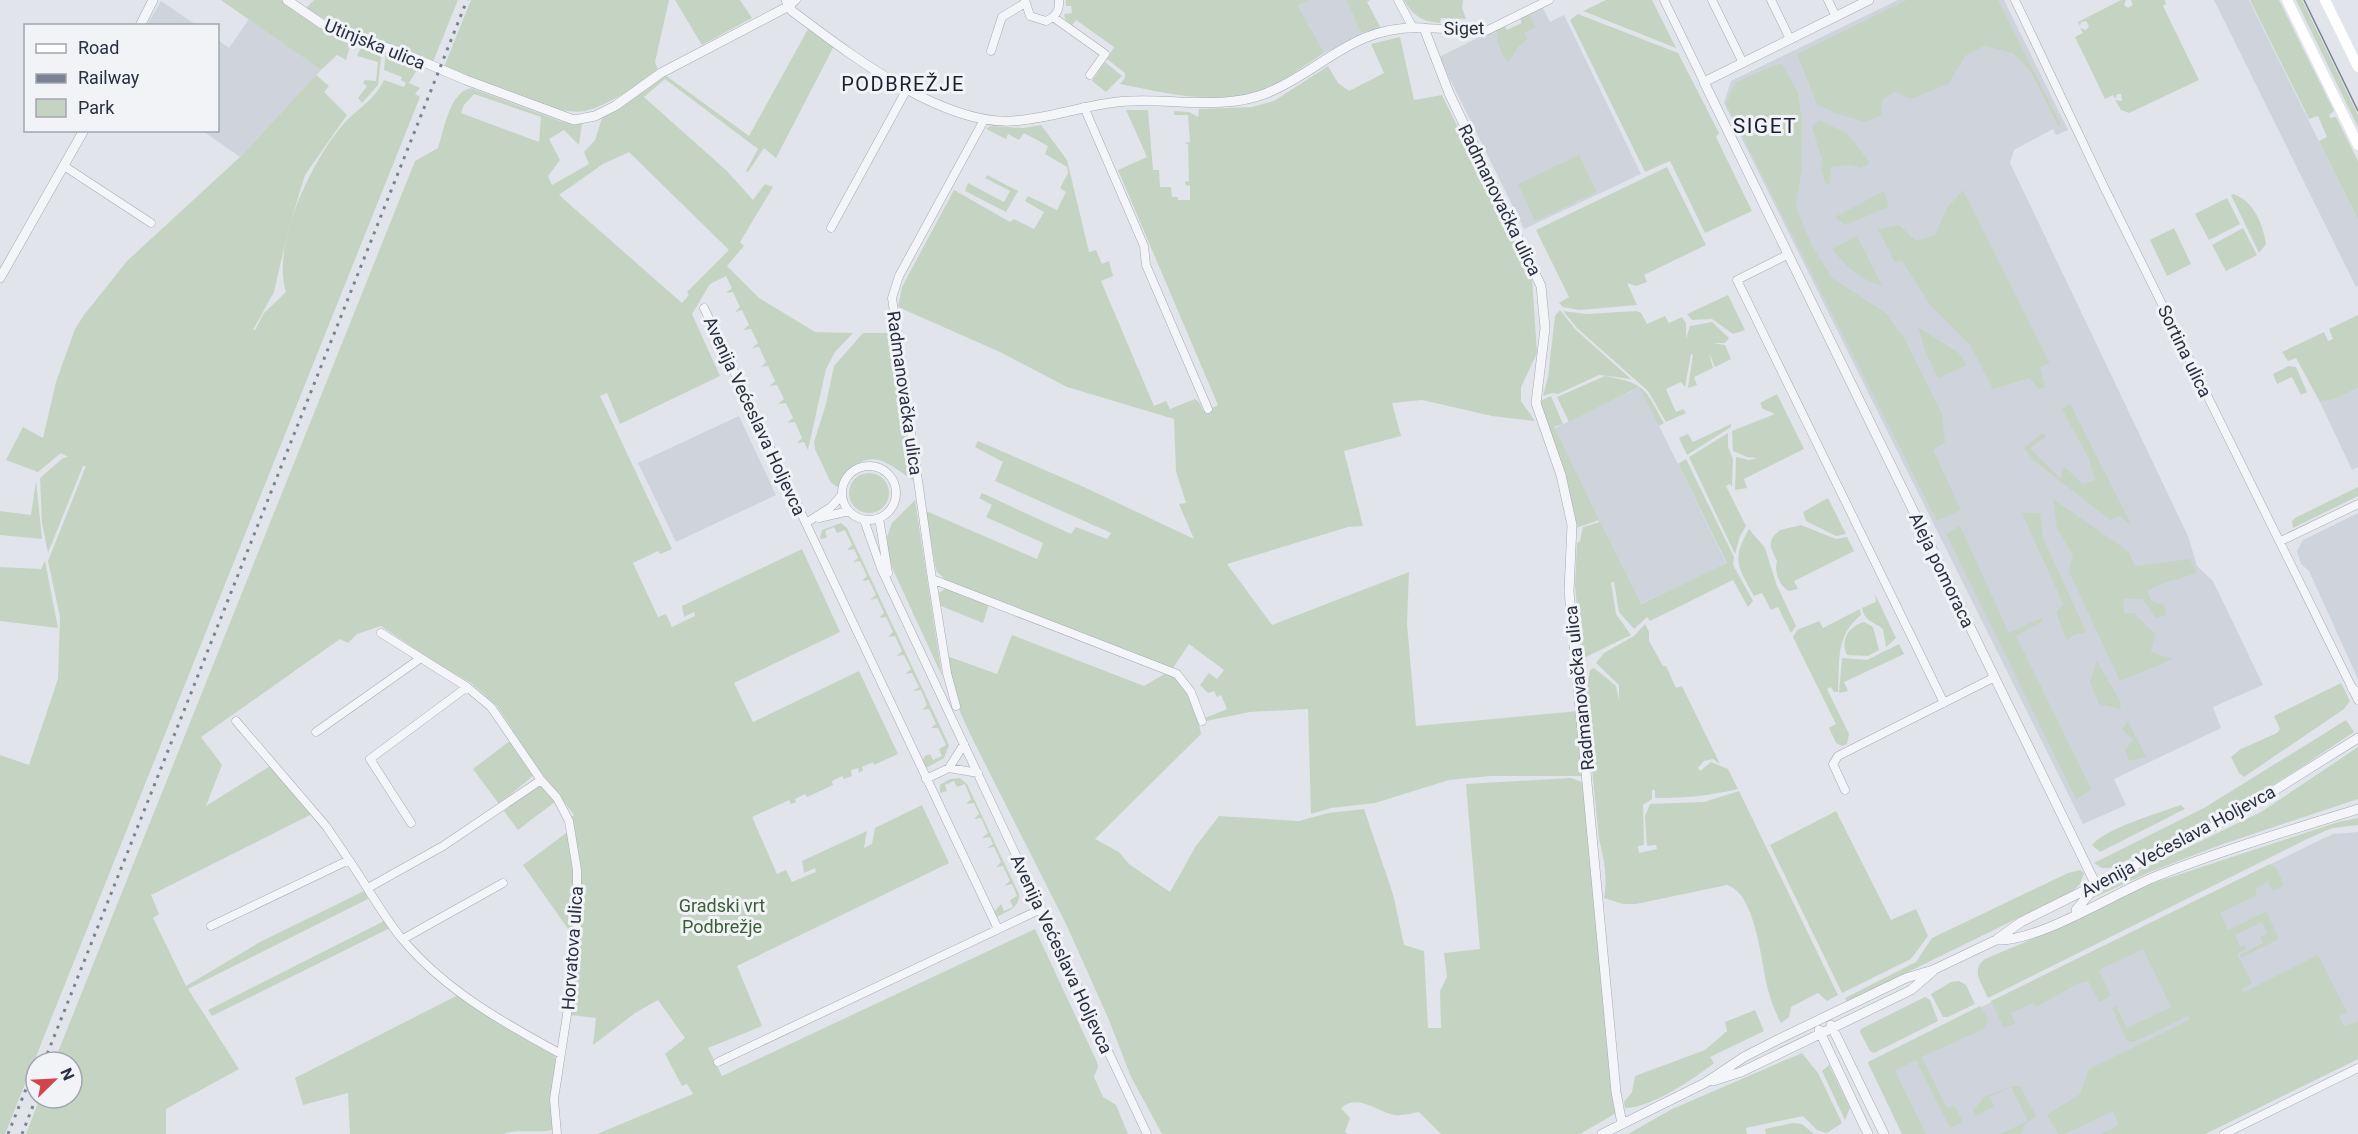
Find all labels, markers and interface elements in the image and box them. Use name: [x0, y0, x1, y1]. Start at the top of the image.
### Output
street label: Utinjska ulica: [322, 14, 428, 74]
street label: Siget: [1444, 17, 1485, 39]
legend: [24, 24, 219, 132]
text: Road: [78, 37, 119, 58]
text: Railway: [78, 67, 140, 88]
district label: PODBREŽJE: [841, 72, 965, 96]
text: Park: [78, 97, 115, 118]
district label: SIGET: [1733, 114, 1797, 138]
street label: Radmanovačka ulica: [1454, 121, 1546, 279]
street label: Sortina ulica: [2154, 302, 2216, 400]
street label: Radmanovačka ulica: [883, 309, 927, 477]
street label: Avenija Većeslava Holjevca: [700, 313, 810, 519]
street label: Aleja pomoraca: [1905, 509, 1979, 631]
street label: Radmanovačka ulica: [1560, 604, 1598, 772]
street label: Avenija Većeslava Holjevca: [2077, 781, 2279, 901]
street label: Avenija Većeslava Holjevca: [1007, 851, 1117, 1057]
street label: Horvatova ulica: [557, 885, 587, 1011]
park label: Gradski vrt Podbrežje: [679, 895, 765, 937]
north arrow: [24, 1050, 84, 1110]
text: N: [56, 1065, 78, 1083]

